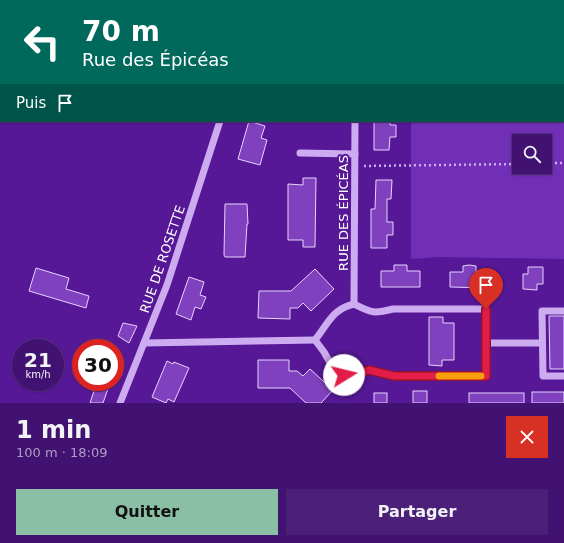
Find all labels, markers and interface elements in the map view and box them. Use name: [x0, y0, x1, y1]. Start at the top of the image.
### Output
text: 70 m: [82, 15, 160, 48]
icon: left: [16, 16, 68, 68]
text: Rue des Épicéas: [82, 49, 229, 70]
icon: arrive: [54, 92, 76, 114]
text: Puis: [16, 94, 46, 112]
map controls: [512, 134, 552, 174]
button: search: [512, 134, 552, 174]
street label: RUE DES ÉPICÉAS: [336, 155, 351, 271]
street label: RUE DE ROSETTE: [137, 203, 188, 315]
pin: [469, 268, 503, 309]
icon: arrive: [475, 274, 497, 296]
speed limit sign: 30: [72, 339, 124, 391]
text: 21: [24, 348, 52, 372]
position arrow: [323, 354, 365, 396]
text: km/h: [25, 369, 51, 380]
text: 1 min: [16, 416, 91, 444]
button: close: [506, 416, 548, 458]
text: 100 m · 18:09: [16, 445, 107, 460]
button: Quitter: [16, 489, 278, 535]
button: Partager: [286, 489, 548, 535]

